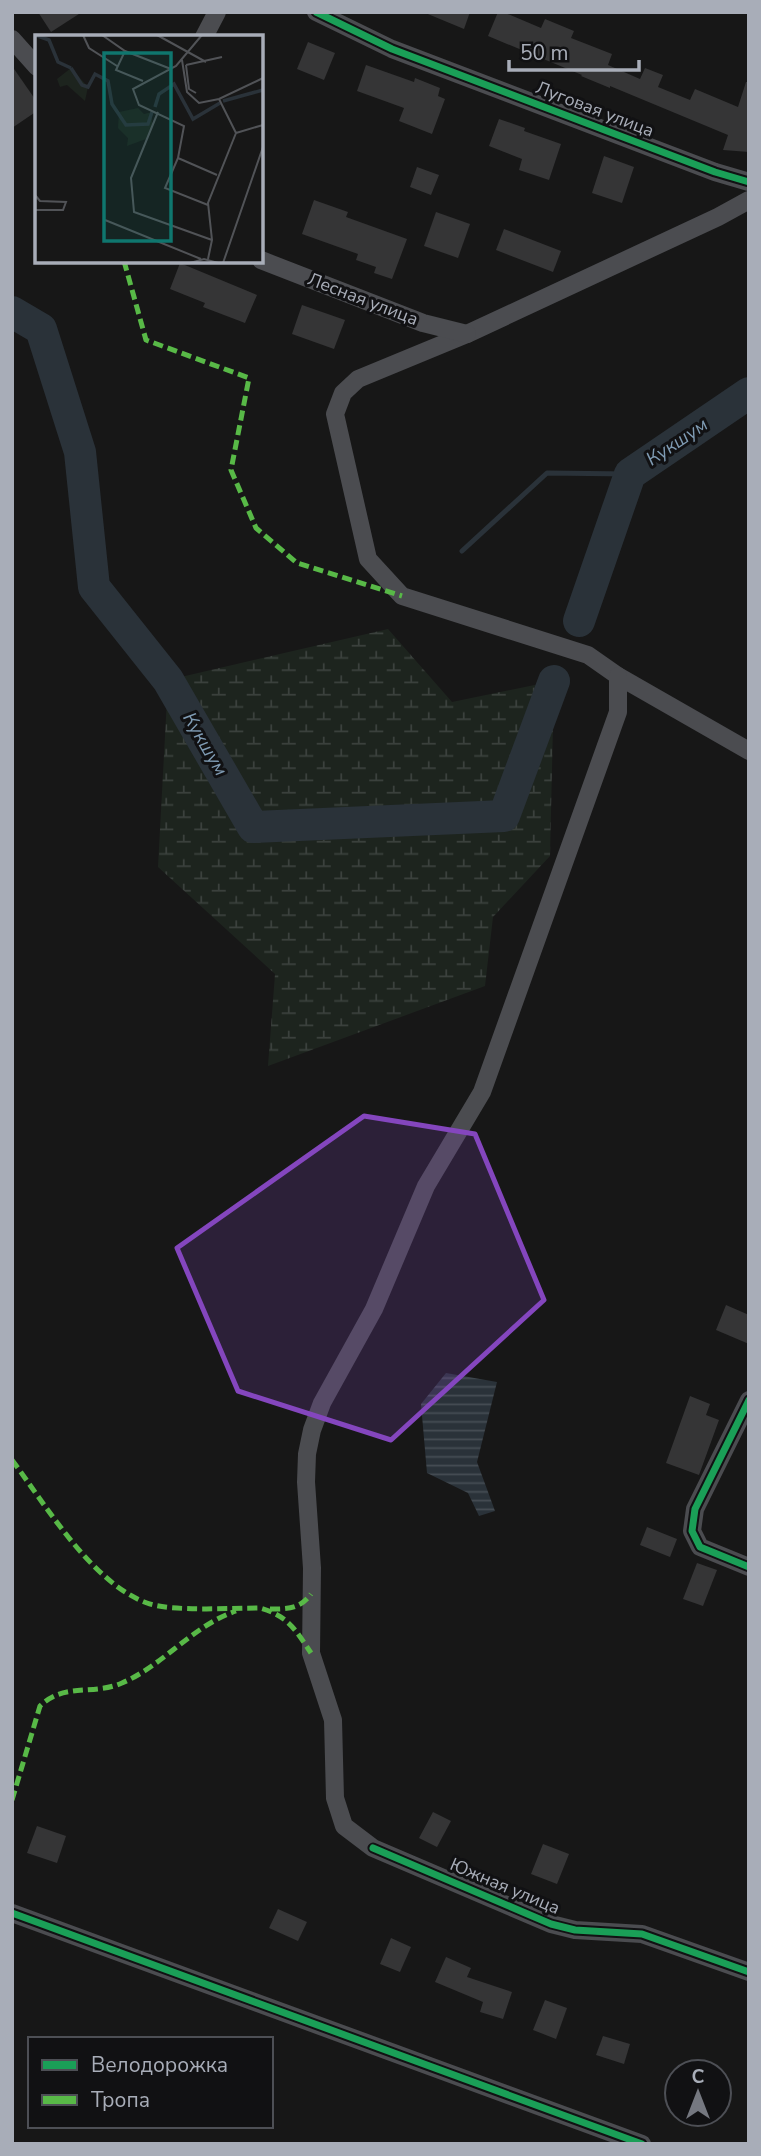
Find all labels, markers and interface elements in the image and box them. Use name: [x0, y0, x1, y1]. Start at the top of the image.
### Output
scale bar: [509, 28, 638, 72]
inset map: [35, 35, 262, 262]
text: 50 m: [520, 39, 569, 67]
street label: Луговая улица: [532, 75, 658, 143]
street label: Лесная улица: [304, 267, 422, 331]
water label: Кукшум: [641, 412, 713, 472]
water label: Кукшум: [176, 707, 234, 781]
street label: Южная улица: [446, 1852, 564, 1920]
legend: [28, 2037, 273, 2128]
text: Велодорожка: [91, 2051, 228, 2079]
north arrow: [663, 2058, 733, 2128]
text: С: [692, 2064, 705, 2090]
text: Тропа: [91, 2086, 150, 2114]

